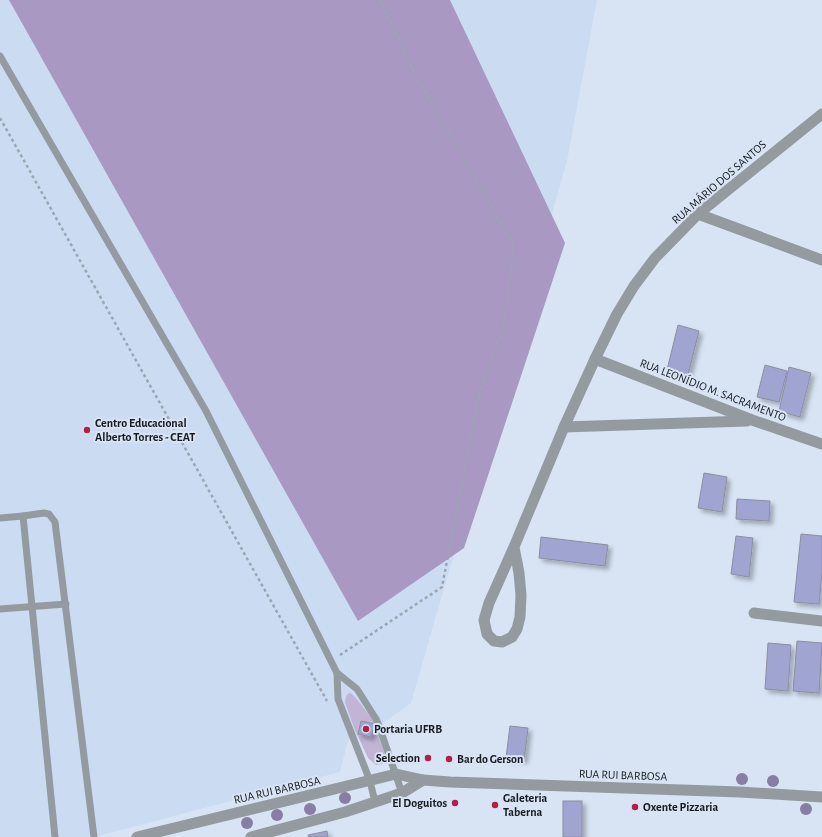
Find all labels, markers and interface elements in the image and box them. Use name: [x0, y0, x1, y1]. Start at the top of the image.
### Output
street label: RUA MÁRIO DOS SANTOS: [669, 137, 769, 226]
street label: RUA LEONÍDIO M. SACRAMENTO: [638, 356, 788, 424]
place label: Centro Educacional Alberto Torres - CEAT: [95, 417, 195, 443]
marker: Centro Educacional Alberto Torres - CEAT: [82, 425, 92, 435]
place label: Portaria UFRB: [374, 723, 442, 735]
marker: Portaria UFRB: [361, 724, 371, 734]
place label: Selection: [376, 752, 420, 764]
marker: Selection: [423, 753, 433, 763]
place label: Bar do Gerson: [457, 753, 523, 765]
marker: Bar do Gerson: [444, 754, 454, 764]
street label: RUA RUI BARBOSA: [579, 767, 667, 783]
street label: RUA RUI BARBOSA: [233, 774, 322, 806]
place label: Galeteria Taberna: [503, 792, 548, 818]
place label: El Doguitos: [392, 797, 447, 809]
marker: El Doguitos: [450, 798, 460, 808]
marker: Galeteria Taberna: [490, 800, 500, 810]
place label: Oxente Pizzaria: [643, 801, 718, 813]
marker: Oxente Pizzaria: [630, 802, 640, 812]

